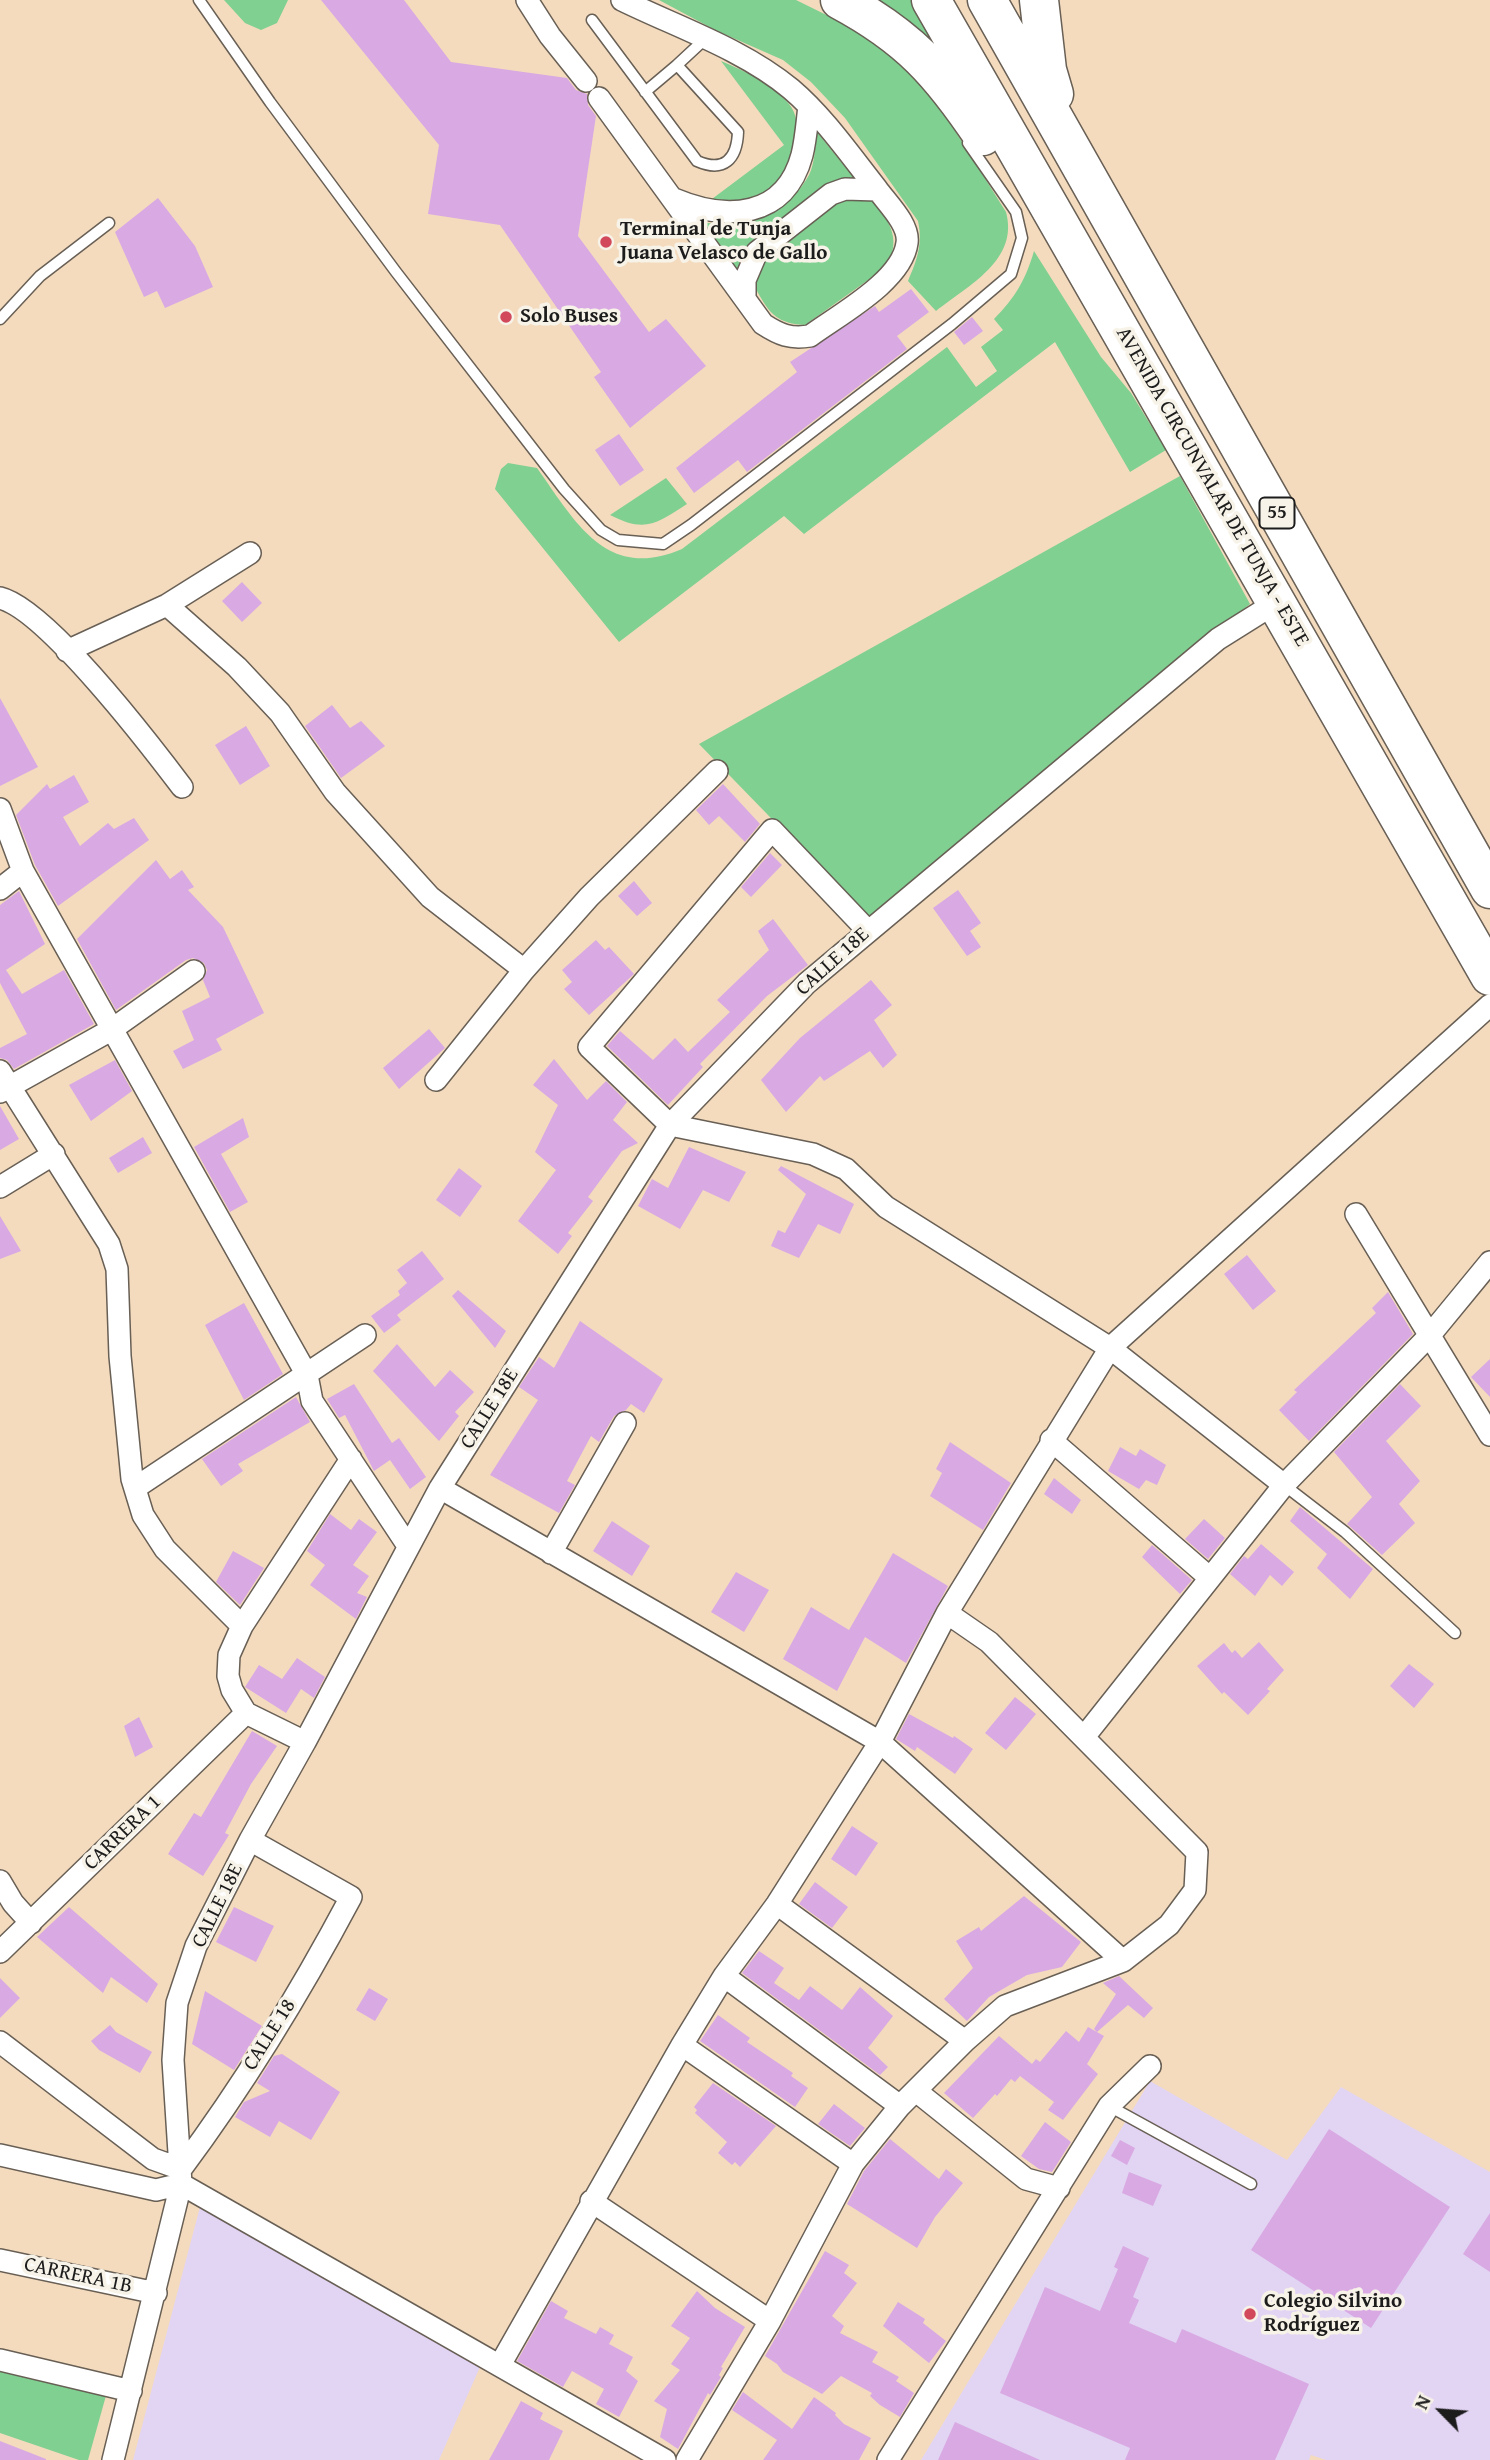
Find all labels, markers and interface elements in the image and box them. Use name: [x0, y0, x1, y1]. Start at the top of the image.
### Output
place label: Terminal de Tunja Juana Velasco de Gallo: [620, 217, 827, 267]
marker: Terminal de Tunja Juana Velasco de Gallo: [598, 234, 614, 250]
place label: Solo Buses: [520, 304, 618, 330]
marker: Solo Buses: [498, 309, 514, 325]
street label: AVENIDA CIRCUNVALAR DE TUNJA - ESTE: [1110, 323, 1314, 651]
road number: 55: [1260, 498, 1294, 528]
street label: CALLE 18E: [791, 922, 875, 1002]
street label: CALLE 18E: [455, 1364, 525, 1454]
street label: CARRERA 1: [79, 1790, 167, 1876]
street label: CALLE 18E: [187, 1860, 249, 1952]
street label: CALLE 18: [238, 1995, 302, 2075]
street label: CARRERA 1B: [22, 2252, 134, 2300]
place label: Colegio Silvino Rodríguez: [1264, 2289, 1402, 2339]
marker: Colegio Silvino Rodríguez: [1242, 2306, 1258, 2322]
north arrow: [1406, 2376, 1476, 2446]
text: N: [1407, 2390, 1437, 2414]

